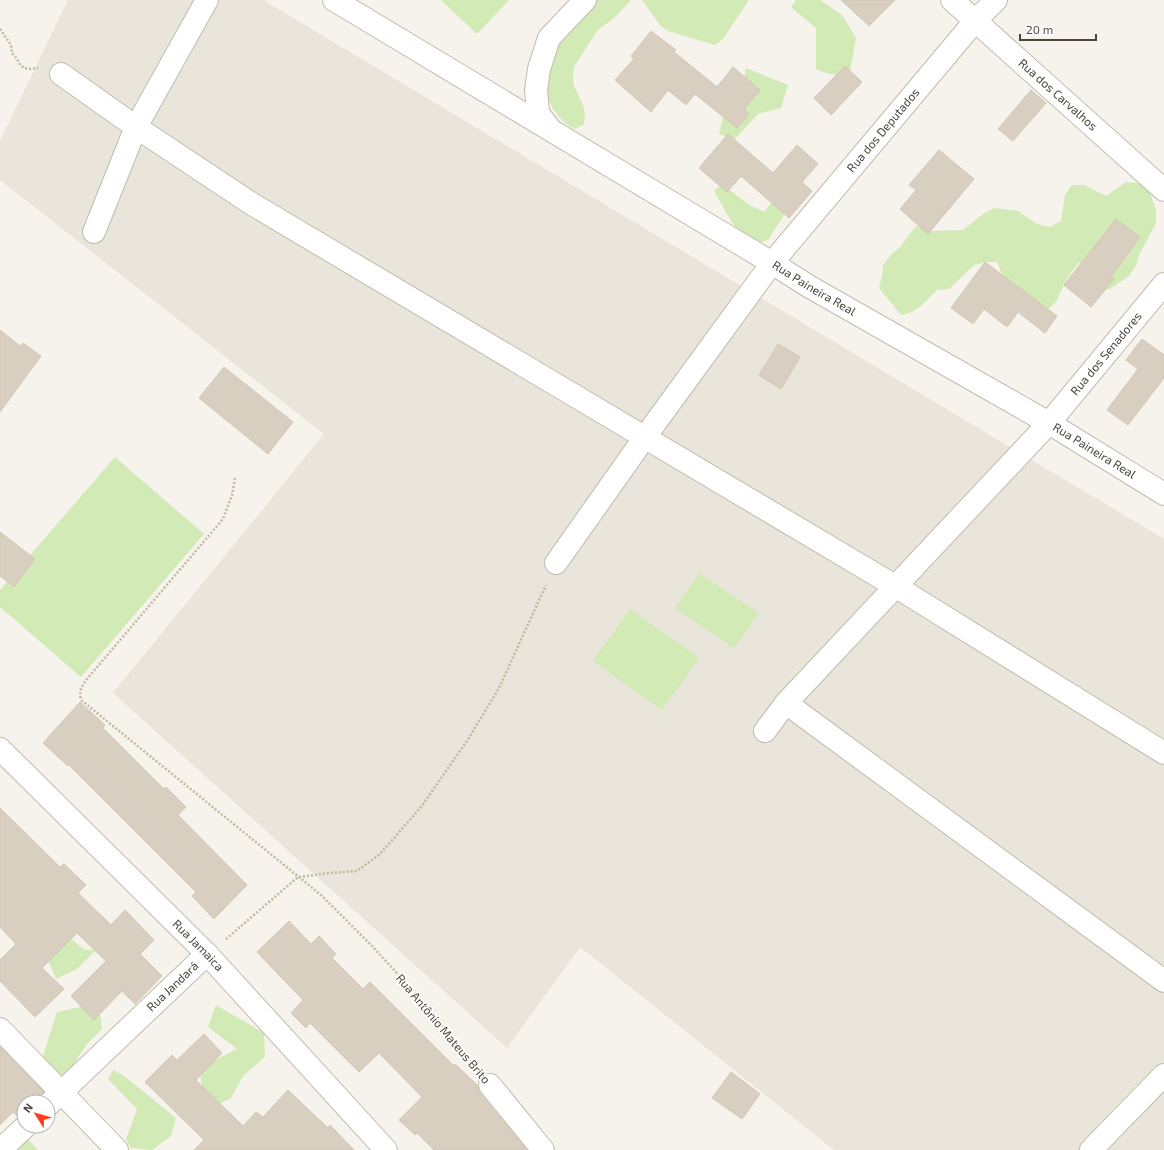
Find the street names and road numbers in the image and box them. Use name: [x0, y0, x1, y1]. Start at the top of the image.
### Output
street label: Rua dos Carvalhos: [1016, 55, 1101, 133]
street label: Rua dos Deputados: [843, 85, 922, 174]
street label: Rua Paineira Real: [770, 257, 859, 318]
street label: Rua dos Senadores: [1067, 309, 1144, 398]
street label: Rua Paineira Real: [1051, 419, 1139, 481]
street label: Rua Jamaica: [170, 916, 227, 974]
street label: Rua Jandará: [143, 958, 201, 1014]
street label: Rua Antônio Mateus Brito: [394, 971, 494, 1086]

